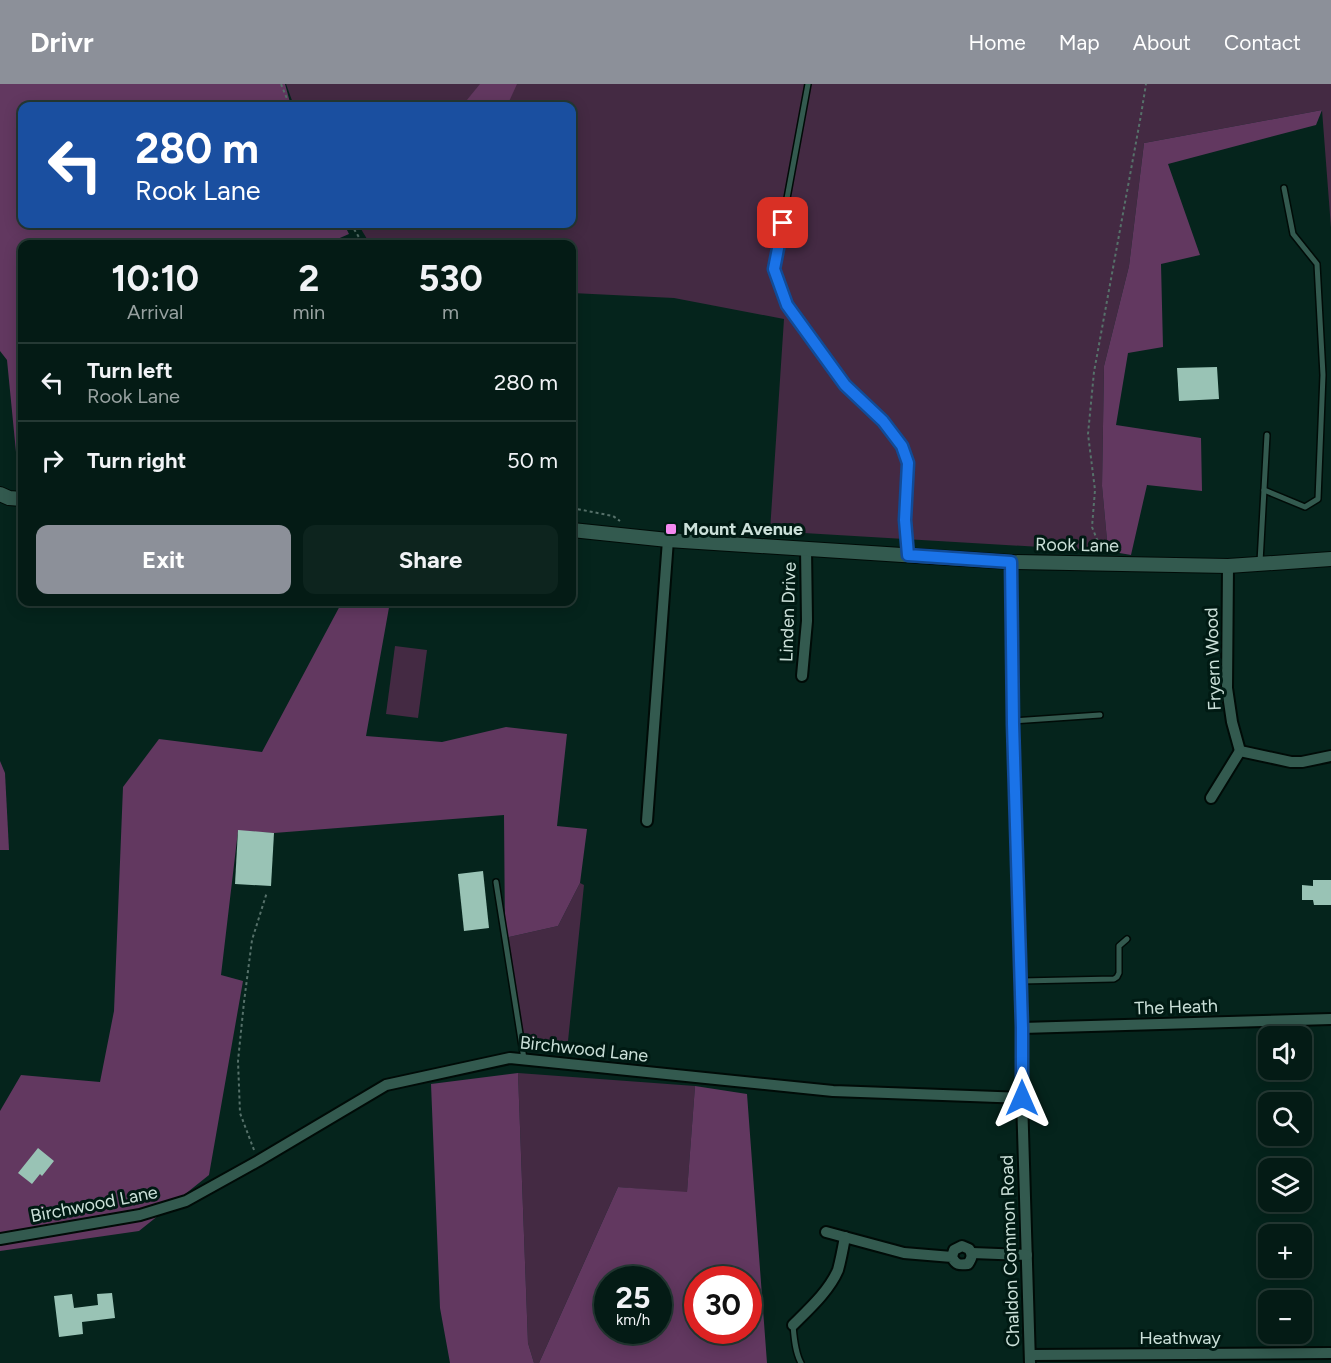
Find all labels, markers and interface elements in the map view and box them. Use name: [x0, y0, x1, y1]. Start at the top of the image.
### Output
text: Drivr: [30, 25, 94, 59]
text: Home: [969, 30, 1026, 55]
text: Map: [1059, 30, 1100, 55]
text: About: [1133, 30, 1191, 55]
text: Contact: [1224, 30, 1301, 55]
text: 280 m: [135, 123, 259, 174]
icon: left: [36, 126, 114, 204]
text: Rook Lane: [135, 174, 261, 207]
pin: [757, 197, 808, 248]
icon: arrive: [766, 206, 799, 239]
text: 10:10: [111, 257, 199, 300]
text: 2: [298, 257, 319, 300]
text: 530: [418, 257, 483, 300]
text: Arrival: [127, 300, 183, 324]
text: min: [292, 300, 325, 324]
text: m: [442, 300, 459, 324]
text: Turn left: [87, 357, 173, 384]
icon: left: [36, 366, 69, 399]
text: 280 m: [494, 369, 558, 396]
text: Rook Lane: [87, 384, 180, 408]
icon: right: [36, 444, 69, 477]
text: Turn right: [87, 447, 186, 474]
text: 50 m: [507, 447, 558, 474]
place label: Mount Avenue: [683, 518, 803, 540]
marker: Mount Avenue: [664, 522, 678, 536]
button: Exit: [36, 525, 291, 594]
button: Share: [303, 525, 558, 594]
street label: Rook Lane: [1035, 533, 1119, 557]
street label: Linden Drive: [775, 561, 801, 662]
street label: Fryern Wood: [1200, 607, 1226, 711]
street label: The Heath: [1134, 995, 1218, 1019]
map controls: [1258, 1026, 1312, 1344]
button: sound: [1258, 1026, 1312, 1080]
street label: Birchwood Lane: [519, 1031, 650, 1067]
position arrow: [990, 1066, 1054, 1130]
button: search: [1258, 1092, 1312, 1146]
street label: Chaldon Common Road: [996, 1155, 1024, 1347]
button: layers: [1258, 1158, 1312, 1212]
street label: Birchwood Lane: [29, 1181, 160, 1227]
button: +: [1258, 1224, 1312, 1278]
speed limit sign: 30: [684, 1266, 762, 1344]
text: 25: [616, 1279, 650, 1316]
button: −: [1258, 1290, 1312, 1344]
text: km/h: [616, 1311, 650, 1329]
street label: Heathway: [1139, 1327, 1221, 1349]

